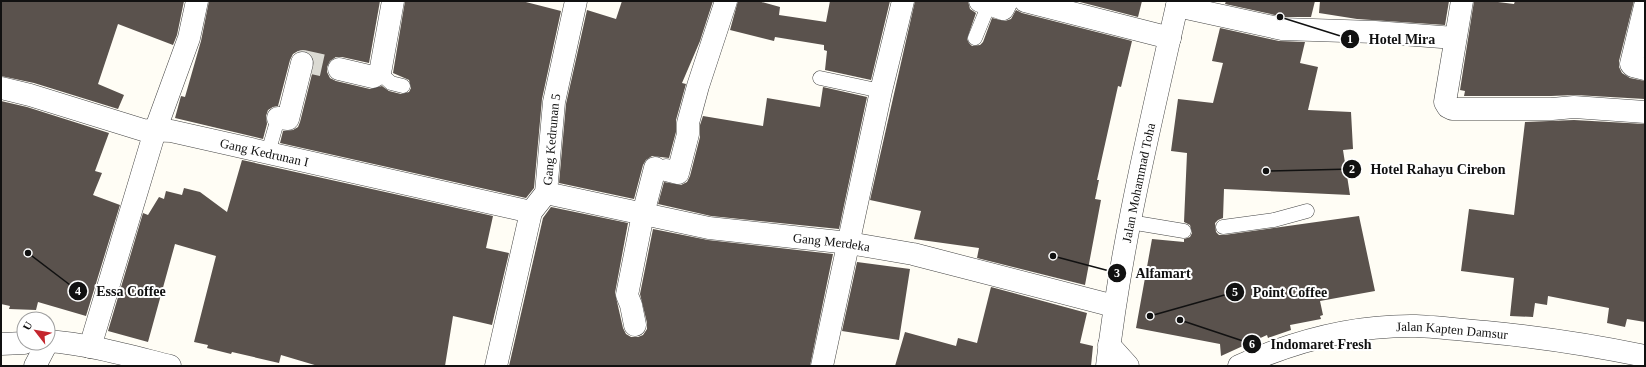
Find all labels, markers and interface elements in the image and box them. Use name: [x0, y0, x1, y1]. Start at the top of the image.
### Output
callout: Hotel Mira: [1340, 26, 1443, 52]
text: 1: [1347, 32, 1353, 46]
text: Hotel Mira: [1369, 32, 1435, 47]
street label: Gang Kedrunan 5: [540, 92, 564, 186]
street label: Jalan Mohammad Toha: [1119, 121, 1158, 244]
street label: Gang Kedrunan I: [219, 135, 310, 170]
callout: Hotel Rahayu Cirebon: [1342, 156, 1513, 182]
text: 2: [1349, 162, 1355, 176]
text: Hotel Rahayu Cirebon: [1370, 162, 1506, 177]
street label: Gang Merdeka: [792, 230, 871, 255]
callout: Alfamart: [1107, 260, 1198, 286]
text: 3: [1114, 266, 1120, 280]
text: Alfamart: [1135, 266, 1191, 281]
callout: Essa Coffee: [68, 278, 174, 304]
callout: Point Coffee: [1225, 279, 1335, 305]
text: 4: [75, 284, 81, 298]
text: Essa Coffee: [96, 284, 166, 299]
text: 5: [1232, 285, 1238, 299]
text: Point Coffee: [1253, 285, 1327, 300]
north arrow: [16, 311, 56, 351]
text: U: [20, 319, 35, 332]
street label: Jalan Kapten Damsur: [1396, 319, 1509, 342]
callout: Indomaret Fresh: [1242, 331, 1379, 357]
text: 6: [1249, 337, 1255, 351]
text: Indomaret Fresh: [1271, 337, 1372, 352]

